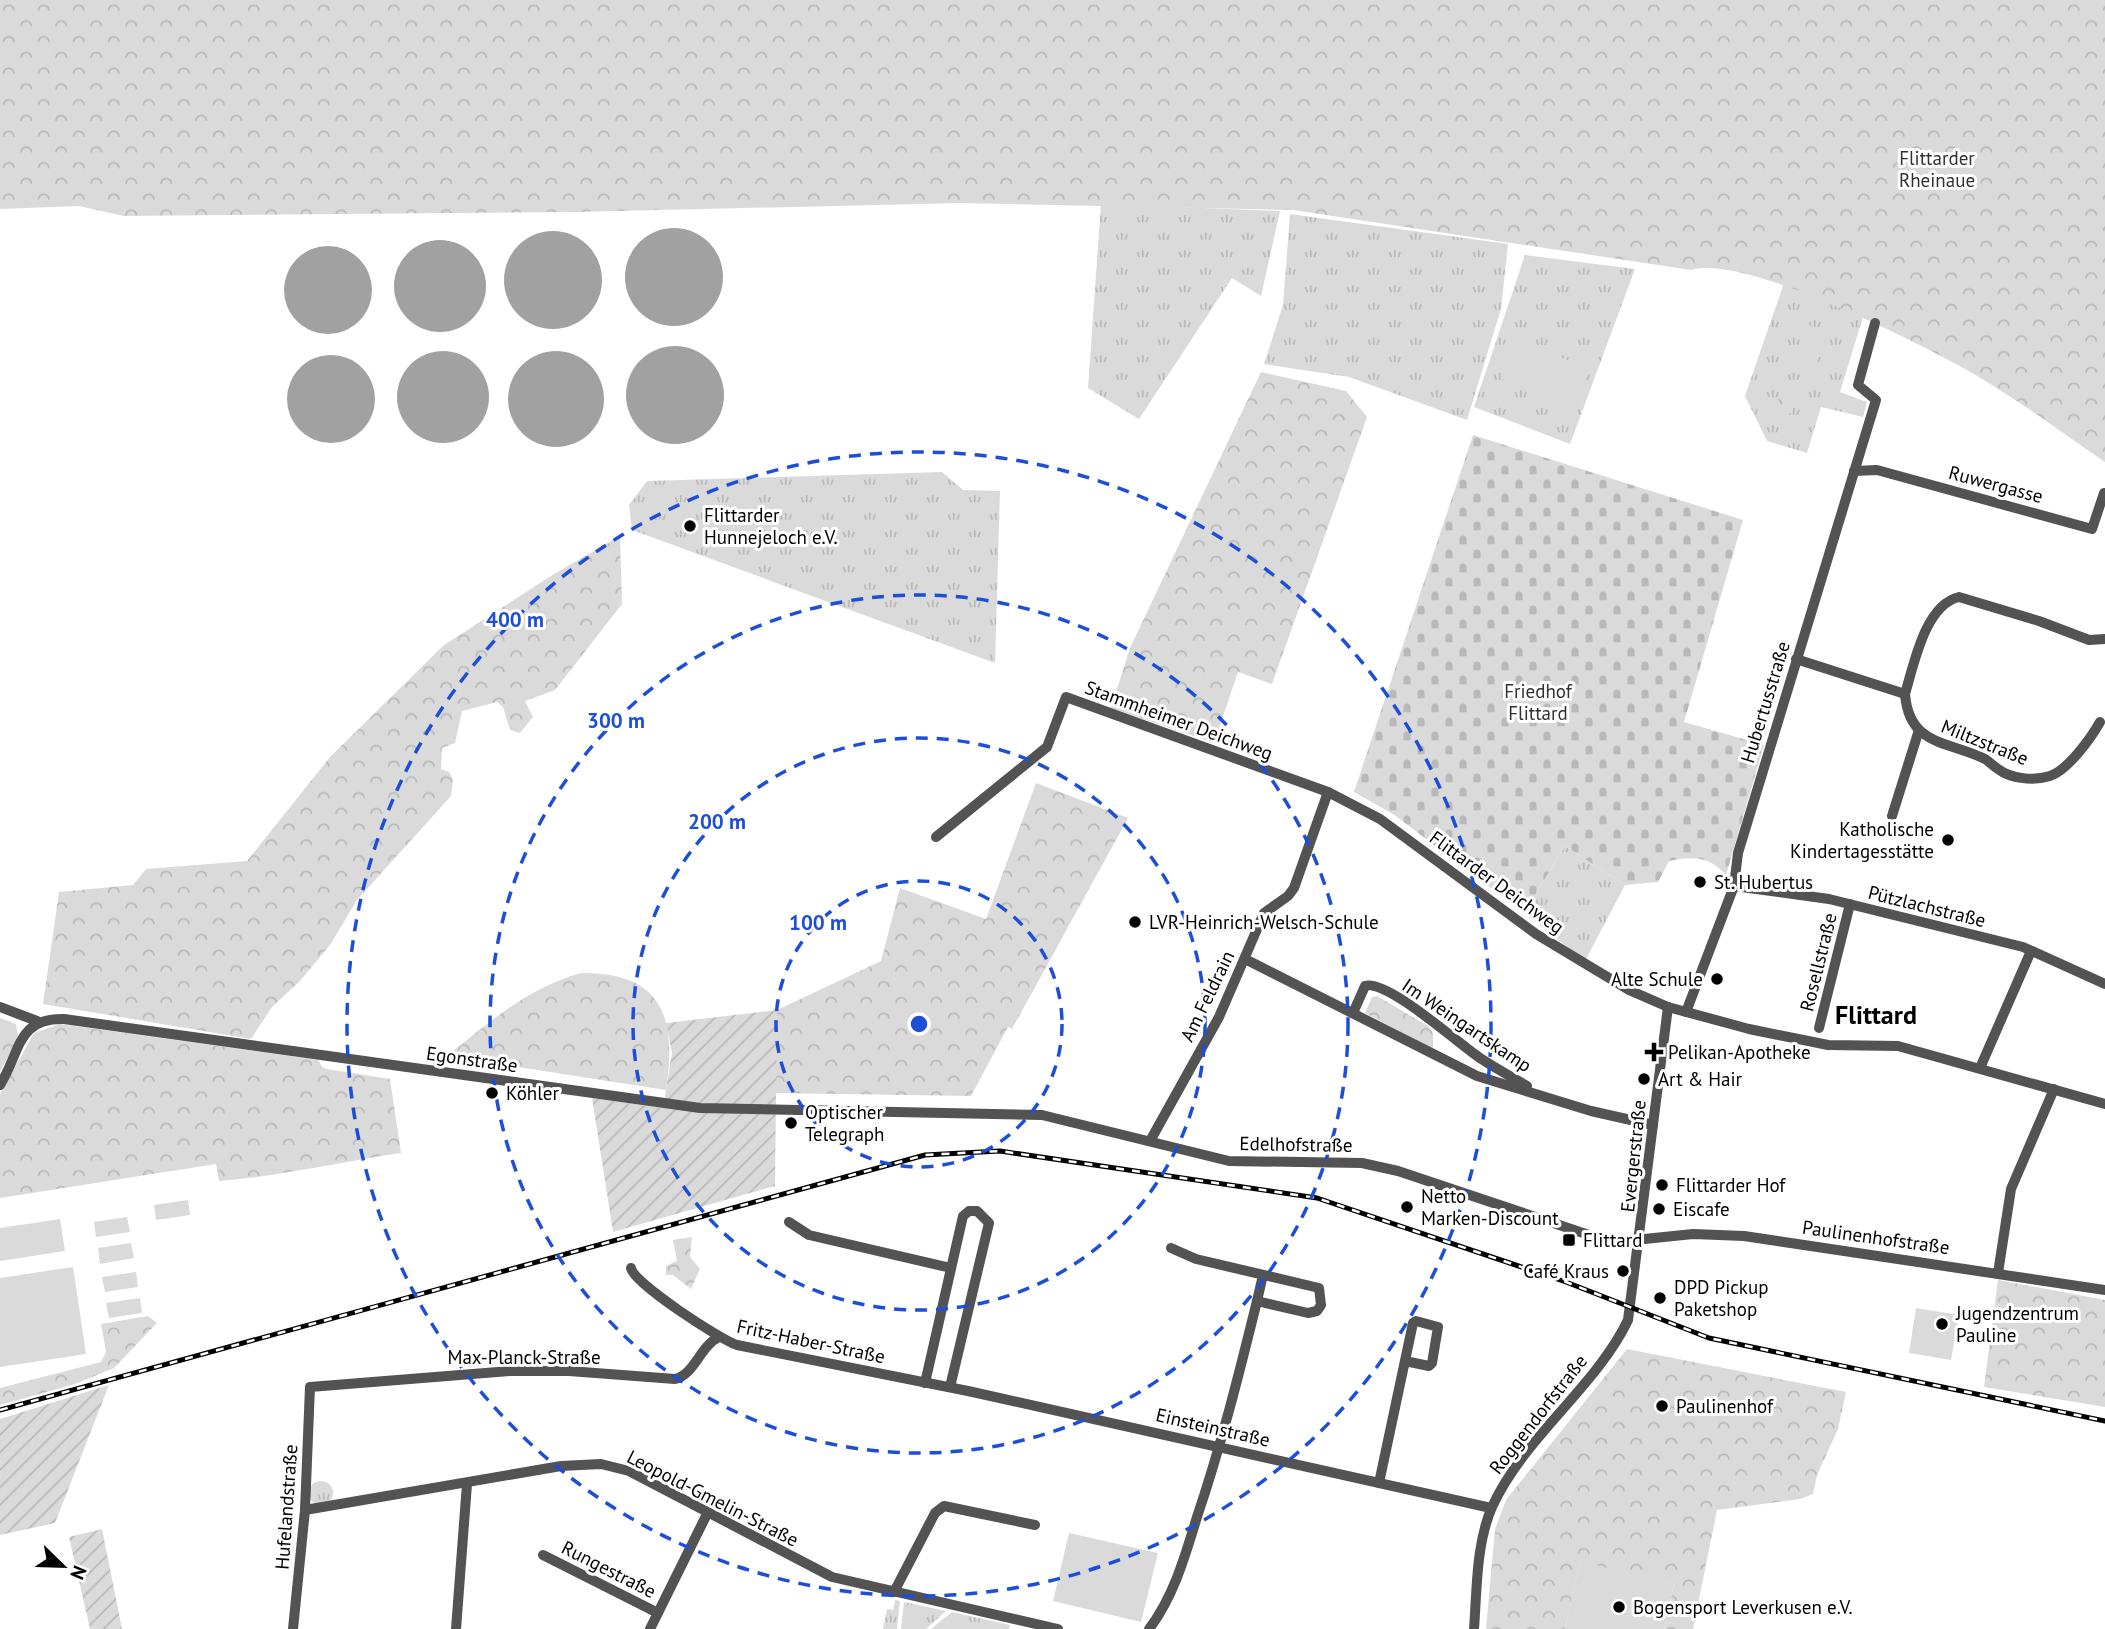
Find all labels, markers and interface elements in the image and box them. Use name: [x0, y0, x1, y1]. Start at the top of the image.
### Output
park label: Flittarder Rheinaue: [1899, 146, 1975, 192]
street label: Ruwergasse: [1946, 460, 2046, 508]
place label: Flittarder Hunnejeloch e.V.: [704, 503, 838, 549]
marker: Flittarder Hunnejeloch e.V.: [682, 518, 698, 534]
text: 400 m: [486, 606, 544, 633]
street label: Hubertusstraße: [1735, 638, 1795, 766]
street label: Stammheimer Deichweg: [1082, 675, 1276, 765]
park label: Friedhof Flittard: [1504, 679, 1573, 725]
text: 300 m: [587, 707, 645, 734]
street label: Miltzstraße: [1938, 714, 2032, 770]
text: 200 m: [688, 808, 746, 835]
place label: Katholische Kindertagesstätte: [1790, 817, 1934, 863]
street label: Flittarder Deichweg: [1425, 825, 1569, 939]
marker: Katholische Kindertagesstätte: [1940, 832, 1956, 848]
place label: St. Hubertus: [1714, 870, 1813, 894]
marker: St. Hubertus: [1692, 874, 1708, 890]
street label: Pützlachstraße: [1866, 880, 1988, 932]
text: 100 m: [789, 909, 847, 936]
place label: LVR-Heinrich-Welsch-Schule: [1149, 910, 1379, 934]
street label: Rosellstraße: [1794, 910, 1842, 1014]
marker: LVR-Heinrich-Welsch-Schule: [1127, 914, 1143, 930]
street label: Am Feldrain: [1175, 947, 1239, 1045]
place label: Alte Schule: [1611, 967, 1703, 991]
marker: Alte Schule: [1709, 971, 1725, 987]
street label: Im Weingartskamp: [1398, 973, 1536, 1077]
district label: Flittard: [1835, 998, 1917, 1031]
centre of rings: [907, 1012, 931, 1036]
place label: Pelikan-Apotheke: [1668, 1040, 1811, 1064]
street label: Egonstraße: [425, 1041, 519, 1077]
marker: Pelikan-Apotheke: [1646, 1044, 1662, 1060]
place label: Art & Hair: [1658, 1067, 1742, 1091]
marker: Art & Hair: [1636, 1071, 1652, 1087]
place label: Köhler: [506, 1081, 559, 1105]
marker: Köhler: [484, 1085, 500, 1101]
street label: Evergerstraße: [1615, 1099, 1651, 1213]
place label: Optischer Telegraph: [805, 1100, 885, 1146]
marker: Optischer Telegraph: [783, 1115, 799, 1131]
street label: Edelhofstraße: [1239, 1131, 1353, 1157]
place label: Flittarder Hof: [1676, 1173, 1786, 1197]
marker: Flittarder Hof: [1654, 1177, 1670, 1193]
place label: Netto Marken-Discount: [1421, 1184, 1559, 1230]
place label: Eiscafe: [1673, 1197, 1730, 1221]
marker: Netto Marken-Discount: [1399, 1199, 1415, 1215]
marker: Eiscafe: [1651, 1201, 1667, 1217]
street label: Paulinenhofstraße: [1801, 1215, 1951, 1259]
place label: Flittard: [1583, 1228, 1642, 1252]
marker: Flittard: [1561, 1232, 1577, 1248]
place label: Café Kraus: [1523, 1259, 1609, 1283]
marker: Café Kraus: [1615, 1263, 1631, 1279]
place label: DPD Pickup Paketshop: [1674, 1275, 1768, 1321]
marker: DPD Pickup Paketshop: [1652, 1290, 1668, 1306]
place label: Jugendzentrum Pauline: [1955, 1301, 2079, 1347]
street label: Fritz-Haber-Straße: [735, 1314, 887, 1368]
marker: Jugendzentrum Pauline: [1934, 1316, 1950, 1332]
street label: Max-Planck-Straße: [447, 1345, 601, 1369]
street label: Roggendorfstraße: [1484, 1349, 1592, 1479]
place label: Paulinenhof: [1676, 1394, 1774, 1418]
marker: Paulinenhof: [1654, 1398, 1670, 1414]
street label: Einsteinstraße: [1154, 1402, 1272, 1452]
street label: Hufelandstraße: [270, 1444, 302, 1570]
street label: Leopold-Gmelin-Straße: [623, 1444, 803, 1552]
north arrow: [28, 1531, 98, 1601]
street label: Rungestraße: [558, 1535, 660, 1603]
text: N: [65, 1562, 92, 1583]
place label: Bogensport Leverkusen e.V.: [1633, 1595, 1853, 1619]
marker: Bogensport Leverkusen e.V.: [1611, 1599, 1627, 1615]

